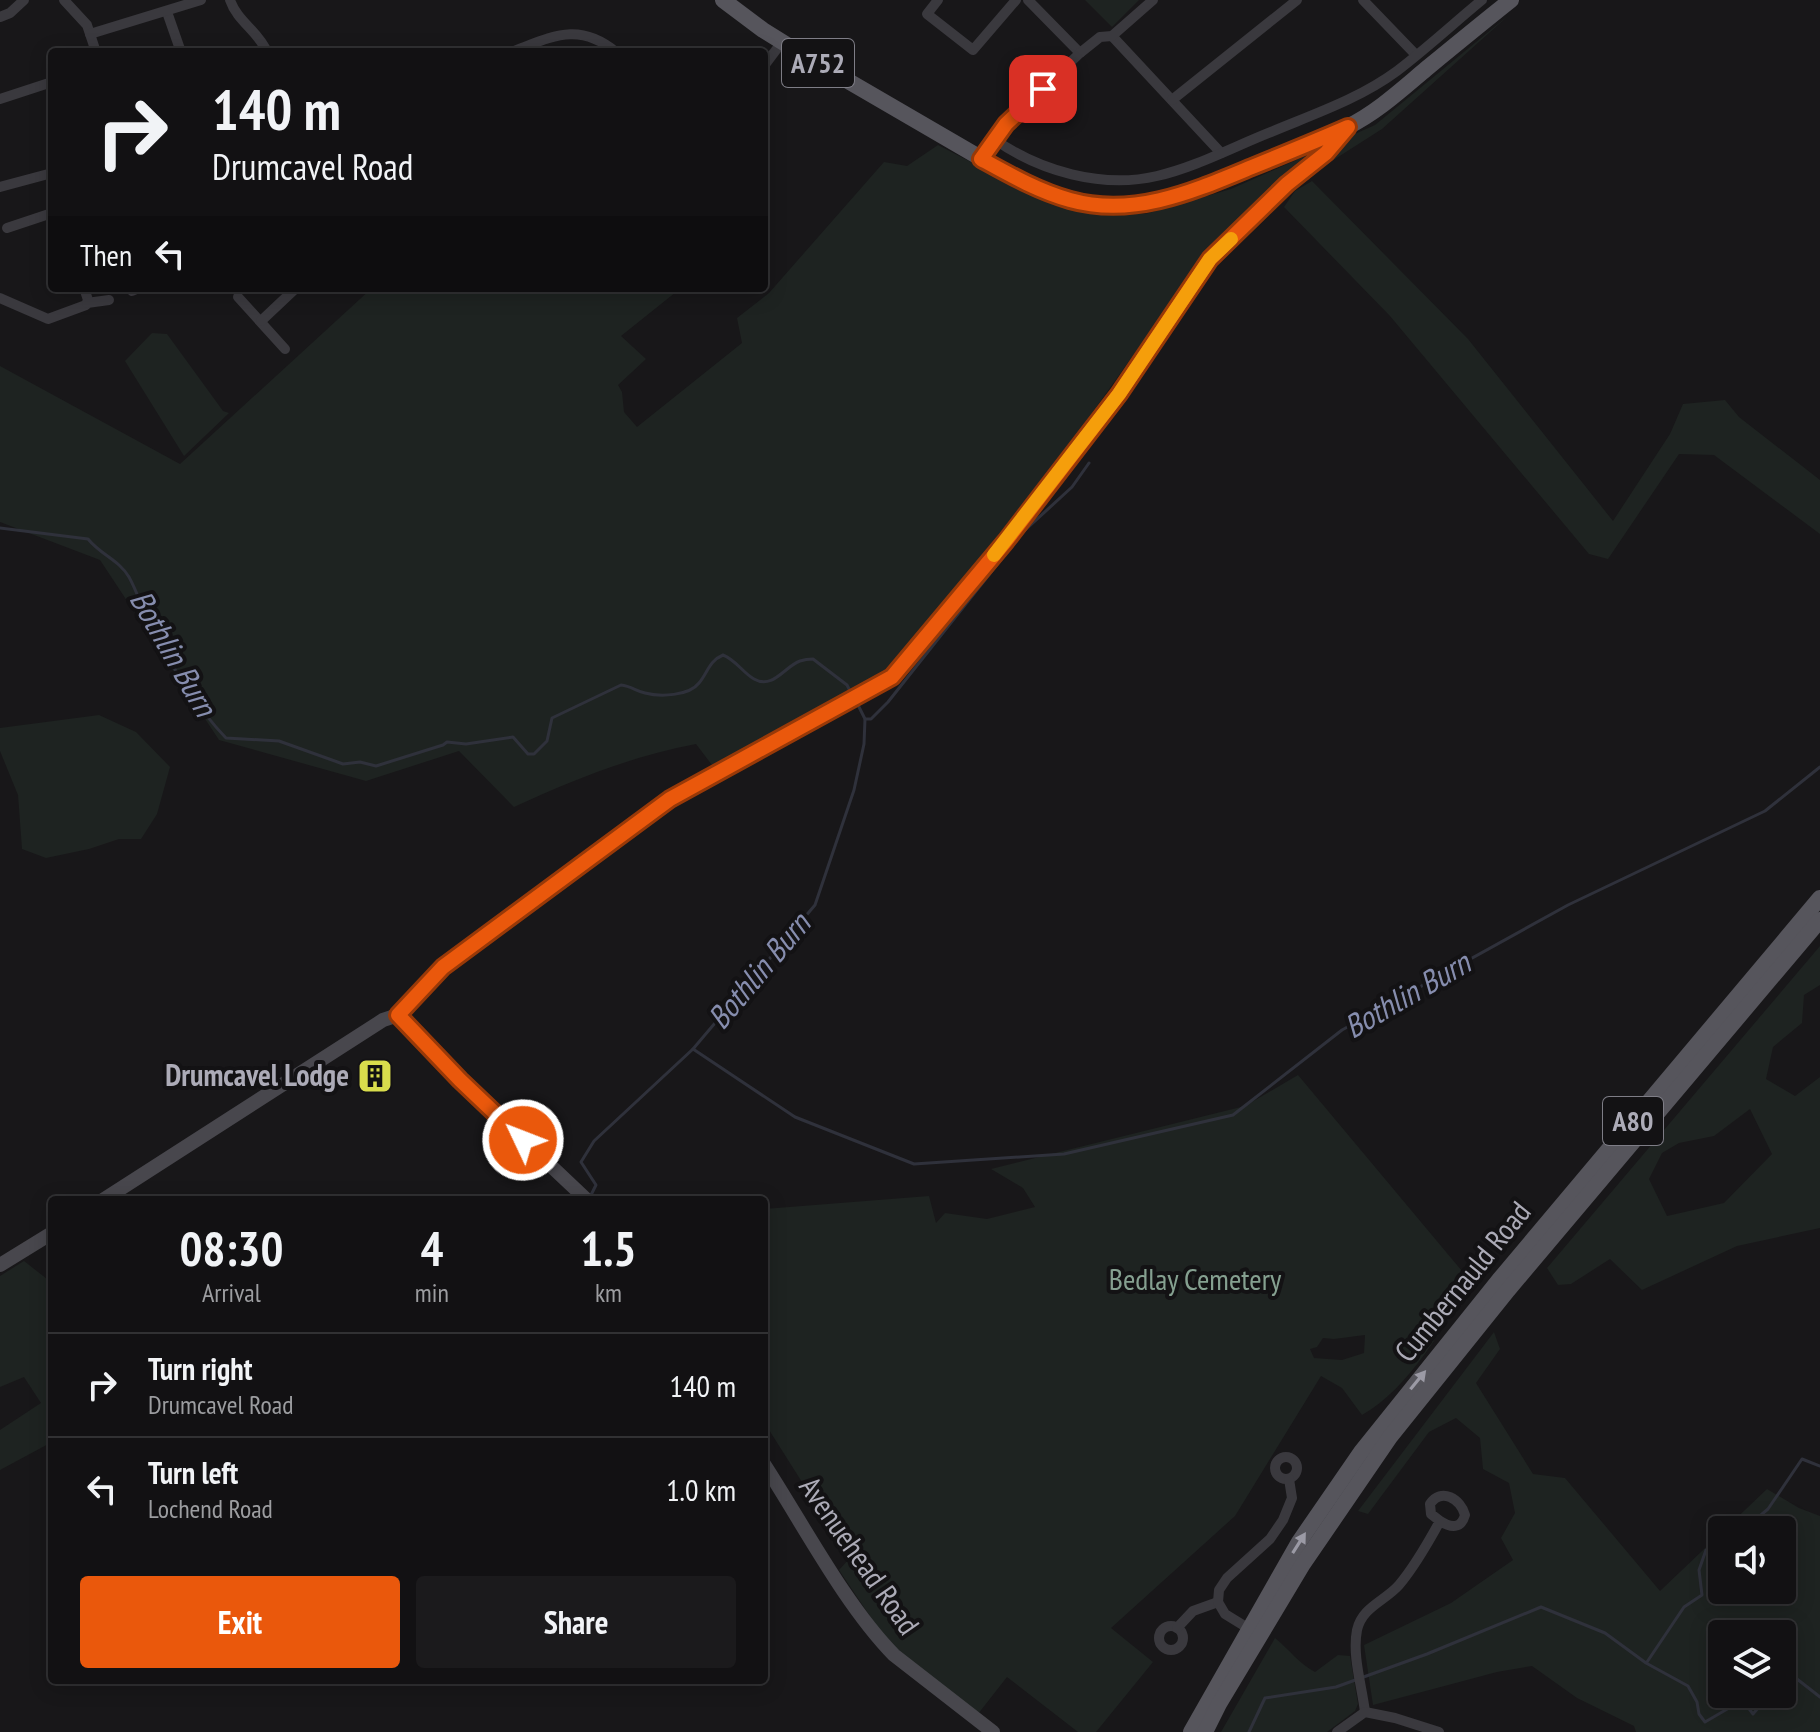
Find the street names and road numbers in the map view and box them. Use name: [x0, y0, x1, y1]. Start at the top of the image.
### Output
road number: A752: [782, 39, 854, 87]
road number: A80: [1603, 1097, 1663, 1145]
street label: Cumbernauld Road: [1385, 1193, 1538, 1369]
street label: Avenuehead Road: [791, 1469, 929, 1642]

